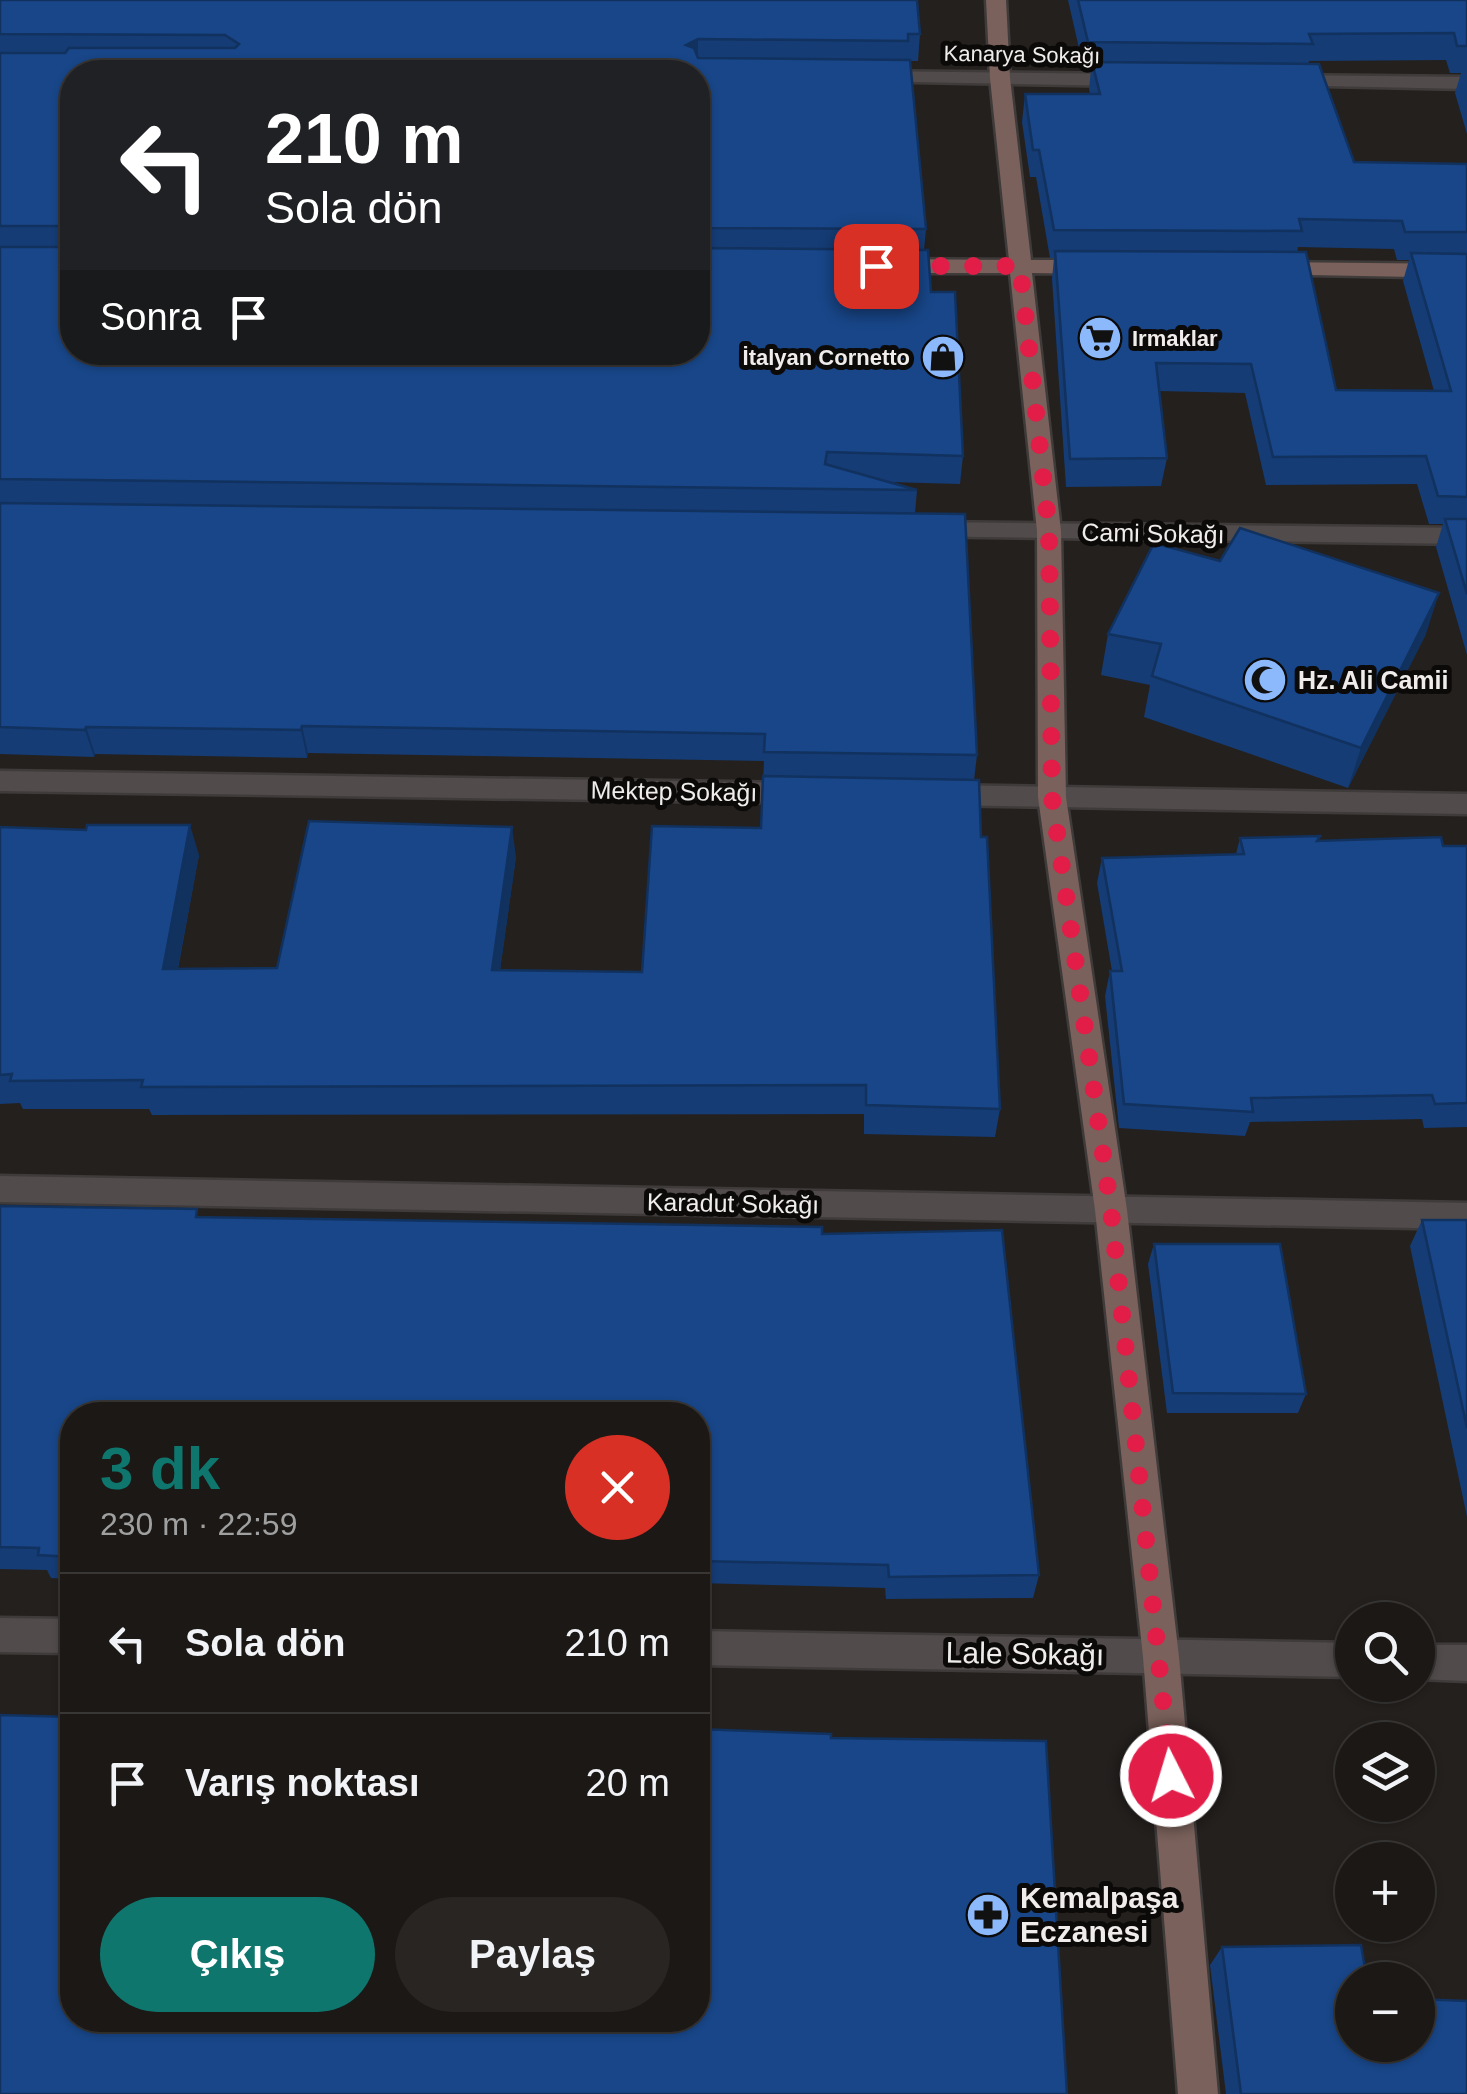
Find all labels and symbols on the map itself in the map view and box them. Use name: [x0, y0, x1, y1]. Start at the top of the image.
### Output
street label: Kanarya Sokağı: [944, 41, 1100, 68]
pin: [834, 224, 919, 309]
supermarket icon: Irmaklar: [1077, 315, 1123, 361]
place label: Irmaklar: [1132, 326, 1218, 351]
shop icon: İtalyan Cornetto: [920, 334, 966, 380]
place label: İtalyan Cornetto: [743, 345, 910, 370]
street label: Cami Sokağı: [1081, 518, 1225, 548]
mosque icon: Hz. Ali Camii: [1242, 657, 1288, 703]
place label: Hz. Ali Camii: [1298, 666, 1449, 694]
street label: Mektep Sokağı: [590, 776, 758, 806]
street label: Karadut Sokağı: [647, 1187, 819, 1219]
street label: Lale Sokağı: [946, 1636, 1105, 1671]
position arrow: [1119, 1724, 1223, 1828]
place label: Kemalpaşa Eczanesi: [1020, 1881, 1179, 1948]
pharmacy icon: Kemalpaşa Eczanesi: [965, 1892, 1011, 1938]

